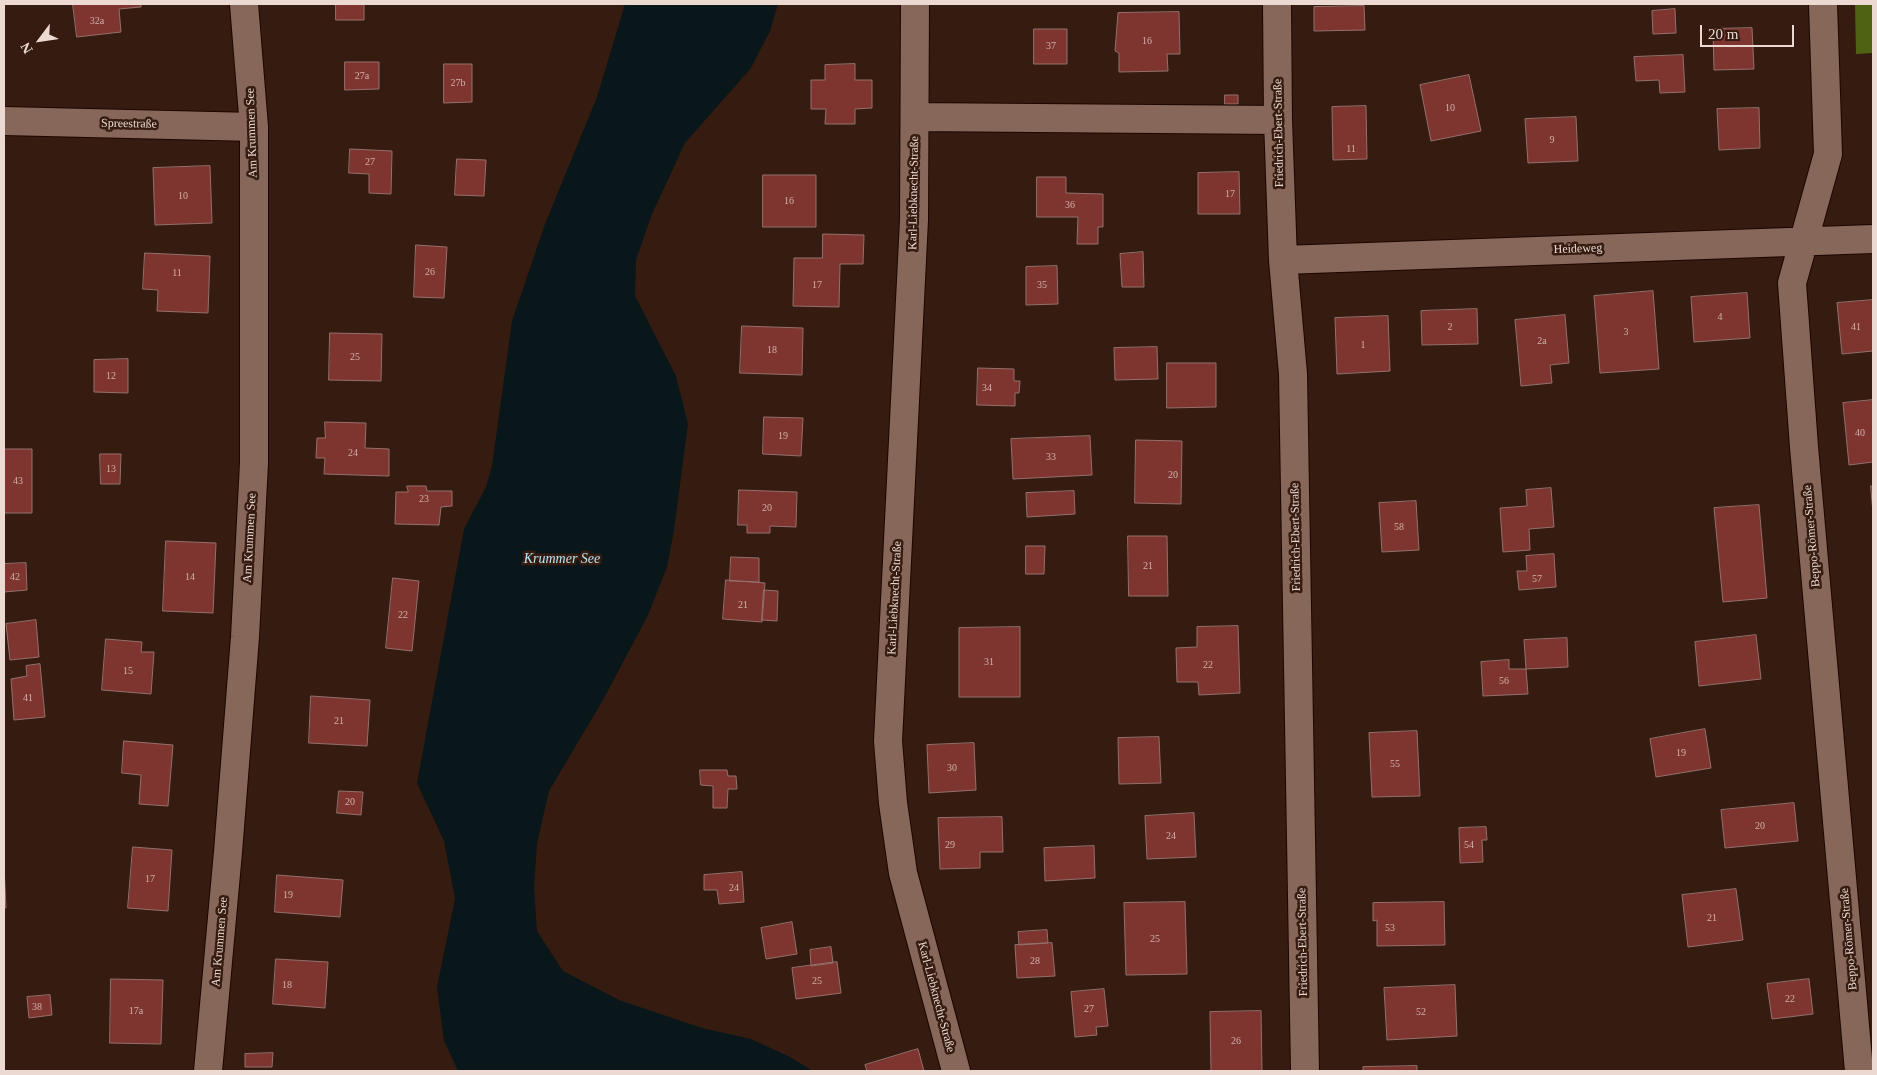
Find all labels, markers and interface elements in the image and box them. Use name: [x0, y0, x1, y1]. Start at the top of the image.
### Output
north arrow: [15, 15, 65, 65]
house number: 32a: [90, 15, 104, 27]
scale bar: [1702, 15, 1796, 47]
text: 20 m: [1708, 26, 1738, 42]
house number: 16: [1142, 35, 1152, 47]
text: N: [18, 40, 36, 56]
house number: 37: [1046, 40, 1056, 52]
house number: 27a: [355, 70, 369, 82]
house number: 27b: [450, 77, 466, 89]
street label: Friedrich-Ebert-Straße: [1271, 79, 1287, 187]
street label: Am Krummen See: [243, 88, 261, 178]
house number: 10: [1445, 102, 1455, 114]
street label: Spreestraße: [101, 116, 157, 132]
house number: 9: [1550, 134, 1554, 146]
street label: Karl-Liebknecht-Straße: [906, 136, 922, 250]
house number: 11: [1346, 143, 1356, 155]
house number: 27: [365, 156, 375, 168]
house number: 17: [1225, 188, 1235, 200]
house number: 10: [178, 190, 188, 202]
house number: 16: [784, 195, 794, 207]
house number: 36: [1065, 199, 1075, 211]
street label: Heideweg: [1553, 241, 1603, 257]
house number: 26: [425, 266, 435, 278]
house number: 11: [172, 267, 182, 279]
house number: 17: [812, 279, 822, 291]
house number: 35: [1037, 279, 1047, 291]
house number: 4: [1718, 311, 1722, 323]
house number: 2: [1448, 321, 1452, 333]
house number: 41: [1851, 321, 1861, 333]
house number: 3: [1624, 326, 1628, 338]
house number: 2a: [1537, 335, 1547, 347]
house number: 1: [1360, 339, 1366, 351]
house number: 18: [767, 344, 777, 356]
house number: 25: [350, 351, 360, 363]
house number: 12: [106, 370, 116, 382]
house number: 34: [982, 382, 992, 394]
house number: 40: [1855, 427, 1865, 439]
house number: 19: [778, 430, 788, 442]
house number: 24: [348, 447, 358, 459]
house number: 33: [1046, 451, 1056, 463]
house number: 13: [106, 463, 116, 475]
house number: 20: [1168, 469, 1178, 481]
house number: 43: [13, 475, 23, 487]
street label: Friedrich-Ebert-Straße: [1288, 483, 1304, 591]
street label: Beppo-Römer-Straße: [1800, 484, 1824, 588]
street label: Am Krummen See: [240, 493, 260, 583]
house number: 23: [419, 493, 429, 505]
house number: 20: [762, 502, 772, 514]
house number: 58: [1394, 521, 1404, 533]
street label: Karl-Liebknecht-Straße: [885, 541, 905, 655]
water label: Krummer See: [524, 551, 600, 567]
house number: 21: [1143, 560, 1153, 572]
house number: 42: [10, 571, 20, 583]
house number: 14: [185, 571, 195, 583]
house number: 57: [1532, 573, 1542, 585]
house number: 21: [738, 599, 748, 611]
house number: 22: [398, 609, 408, 621]
house number: 31: [984, 656, 994, 668]
house number: 22: [1203, 659, 1213, 671]
house number: 15: [123, 665, 133, 677]
house number: 56: [1499, 675, 1509, 687]
house number: 41: [23, 692, 33, 704]
house number: 21: [334, 715, 344, 727]
house number: 19: [1676, 747, 1686, 759]
house number: 55: [1390, 758, 1400, 770]
house number: 30: [947, 762, 957, 774]
house number: 20: [345, 796, 355, 808]
house number: 20: [1755, 820, 1765, 832]
house number: 24: [1166, 830, 1176, 842]
house number: 29: [945, 839, 955, 851]
house number: 54: [1464, 839, 1474, 851]
house number: 17: [145, 873, 155, 885]
house number: 24: [729, 882, 739, 894]
street label: Beppo-Römer-Straße: [1837, 887, 1861, 991]
street label: Friedrich-Ebert-Straße: [1295, 888, 1311, 996]
house number: 19: [283, 889, 293, 901]
street label: Am Krummen See: [209, 897, 231, 987]
house number: 21: [1707, 912, 1717, 924]
house number: 53: [1385, 922, 1395, 934]
house number: 25: [1150, 933, 1160, 945]
street label: Karl-Liebknecht-Straße: [914, 940, 958, 1054]
house number: 28: [1030, 955, 1040, 967]
house number: 25: [812, 975, 822, 987]
house number: 18: [282, 979, 292, 991]
house number: 22: [1785, 993, 1795, 1005]
house number: 38: [32, 1001, 42, 1013]
house number: 27: [1084, 1003, 1094, 1015]
house number: 17a: [129, 1005, 143, 1017]
house number: 52: [1416, 1006, 1426, 1018]
house number: 26: [1231, 1035, 1241, 1047]

